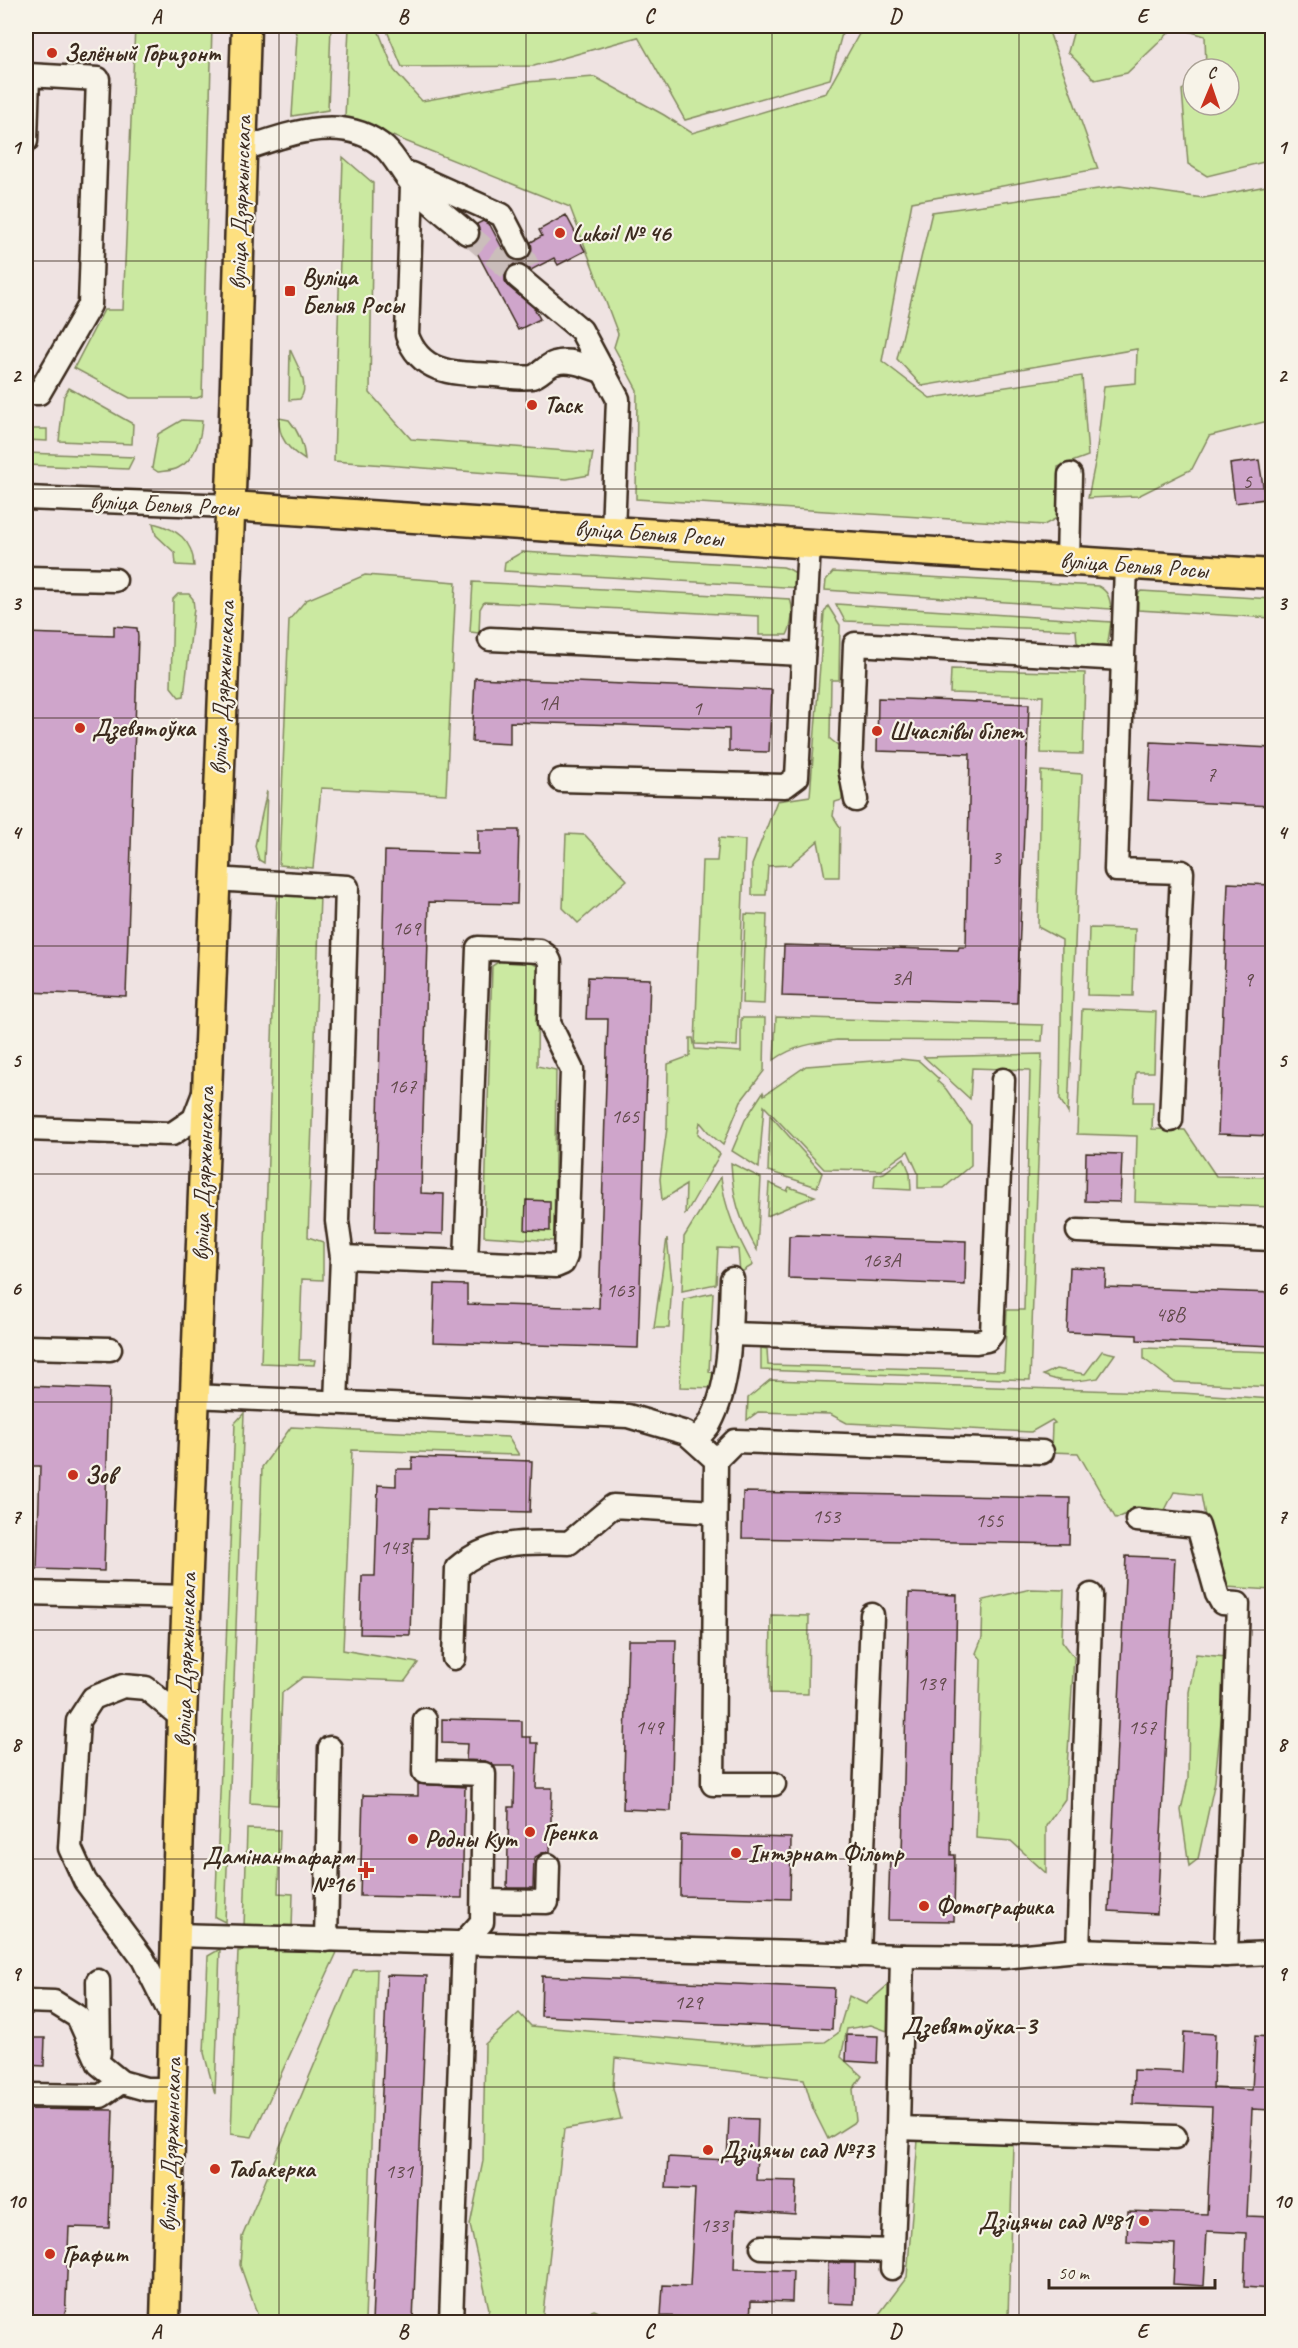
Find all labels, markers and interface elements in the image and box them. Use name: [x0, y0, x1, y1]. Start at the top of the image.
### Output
text: A: [151, 4, 163, 29]
text: B: [398, 4, 410, 29]
text: C: [644, 4, 656, 29]
text: D: [889, 4, 903, 29]
text: E: [1137, 4, 1151, 29]
place label: Зелёный Горизонт: [64, 38, 222, 69]
marker: Зелёный Горизонт: [45, 46, 59, 60]
north arrow: [1181, 57, 1241, 117]
text: С: [1207, 63, 1218, 83]
street label: вуліца Дзяржынскага: [222, 114, 258, 290]
text: 1: [12, 135, 23, 160]
text: 1: [1278, 135, 1289, 160]
place label: Lukoil № 46: [572, 218, 672, 248]
marker: Lukoil № 46: [553, 226, 567, 240]
place label: Вуліца Белыя Росы: [302, 262, 405, 320]
marker: Вуліца Белыя Росы: [283, 284, 297, 298]
text: 2: [12, 363, 23, 388]
text: 2: [1278, 363, 1289, 388]
place label: Таск: [544, 390, 584, 420]
marker: Таск: [525, 398, 539, 412]
house number: 5: [1242, 468, 1253, 494]
street label: вуліца Белыя Росы: [89, 485, 241, 523]
street label: вуліца Белыя Росы: [574, 513, 726, 553]
street label: вуліца Белыя Росы: [1059, 545, 1211, 585]
text: 3: [12, 591, 23, 616]
text: 3: [1278, 591, 1289, 616]
street label: вуліца Дзяржынскага: [202, 599, 242, 776]
house number: 1А: [538, 690, 559, 716]
house number: 1: [692, 695, 703, 721]
place label: Дзевятоўка: [92, 713, 197, 744]
place label: Шчаслівы білет: [889, 716, 1025, 746]
marker: Дзевятоўка: [73, 721, 87, 735]
marker: Шчаслівы білет: [870, 724, 884, 738]
house number: 7: [1206, 761, 1217, 787]
text: 4: [12, 820, 24, 845]
text: 4: [1278, 820, 1290, 845]
house number: 3: [991, 844, 1002, 870]
house number: 169: [392, 915, 422, 941]
house number: 3А: [891, 965, 912, 991]
house number: 9: [1243, 966, 1254, 992]
text: 5: [12, 1048, 23, 1073]
text: 5: [1278, 1048, 1289, 1073]
house number: 167: [388, 1073, 418, 1099]
street label: вуліца Дзяржынскага: [185, 1085, 221, 1261]
house number: 165: [611, 1103, 641, 1129]
house number: 163А: [862, 1247, 902, 1273]
text: 6: [11, 1276, 22, 1301]
text: 6: [1277, 1276, 1288, 1301]
house number: 163: [606, 1277, 636, 1303]
house number: 48В: [1155, 1301, 1187, 1327]
place label: Зов: [85, 1460, 121, 1490]
marker: Зов: [66, 1468, 80, 1482]
house number: 153: [812, 1503, 842, 1529]
text: 7: [12, 1504, 23, 1529]
text: 7: [1278, 1504, 1289, 1529]
house number: 155: [975, 1507, 1005, 1533]
house number: 143: [380, 1534, 410, 1560]
street label: вуліца Дзяржынскага: [167, 1571, 203, 1747]
house number: 139: [917, 1670, 947, 1696]
house number: 149: [635, 1714, 665, 1740]
house number: 157: [1128, 1714, 1158, 1740]
text: 8: [12, 1732, 24, 1757]
text: 8: [1278, 1732, 1290, 1757]
place label: Гренка: [542, 1817, 599, 1847]
place label: Родны Кут: [425, 1824, 518, 1854]
marker: Гренка: [523, 1825, 537, 1839]
marker: Родны Кут: [406, 1832, 420, 1846]
place label: Інтэрнат Фільтр: [748, 1838, 905, 1868]
place label: Дамінантафарм №16: [203, 1841, 356, 1899]
marker: Інтэрнат Фільтр: [729, 1846, 743, 1860]
marker: Дамінантафарм №16: [359, 1863, 373, 1877]
place label: Фотографика: [936, 1891, 1055, 1921]
marker: Фотографика: [917, 1899, 931, 1913]
text: 9: [12, 1961, 23, 1986]
text: 9: [1278, 1961, 1289, 1986]
house number: 129: [674, 1989, 704, 2015]
district label: Дзевятоўка–3: [902, 2009, 1039, 2042]
street label: вуліца Дзяржынскага: [152, 2056, 188, 2232]
place label: Дзіцячы сад №73: [720, 2135, 876, 2166]
marker: Дзіцячы сад №73: [701, 2143, 715, 2157]
place label: Табакерка: [227, 2154, 317, 2184]
house number: 131: [385, 2158, 415, 2184]
marker: Табакерка: [208, 2162, 222, 2176]
text: 10: [7, 2189, 27, 2214]
text: 10: [1273, 2189, 1293, 2214]
place label: Дзіцячы сад №81: [978, 2206, 1135, 2237]
house number: 133: [700, 2212, 730, 2238]
marker: Дзіцячы сад №81: [1137, 2214, 1151, 2228]
place label: Графит: [62, 2239, 129, 2269]
marker: Графит: [43, 2247, 57, 2261]
scale bar: [1049, 2252, 1216, 2290]
text: 50 m: [1058, 2262, 1091, 2284]
text: A: [151, 2319, 163, 2344]
text: B: [398, 2319, 410, 2344]
text: C: [644, 2319, 656, 2344]
text: D: [889, 2319, 903, 2344]
text: E: [1137, 2319, 1151, 2344]

